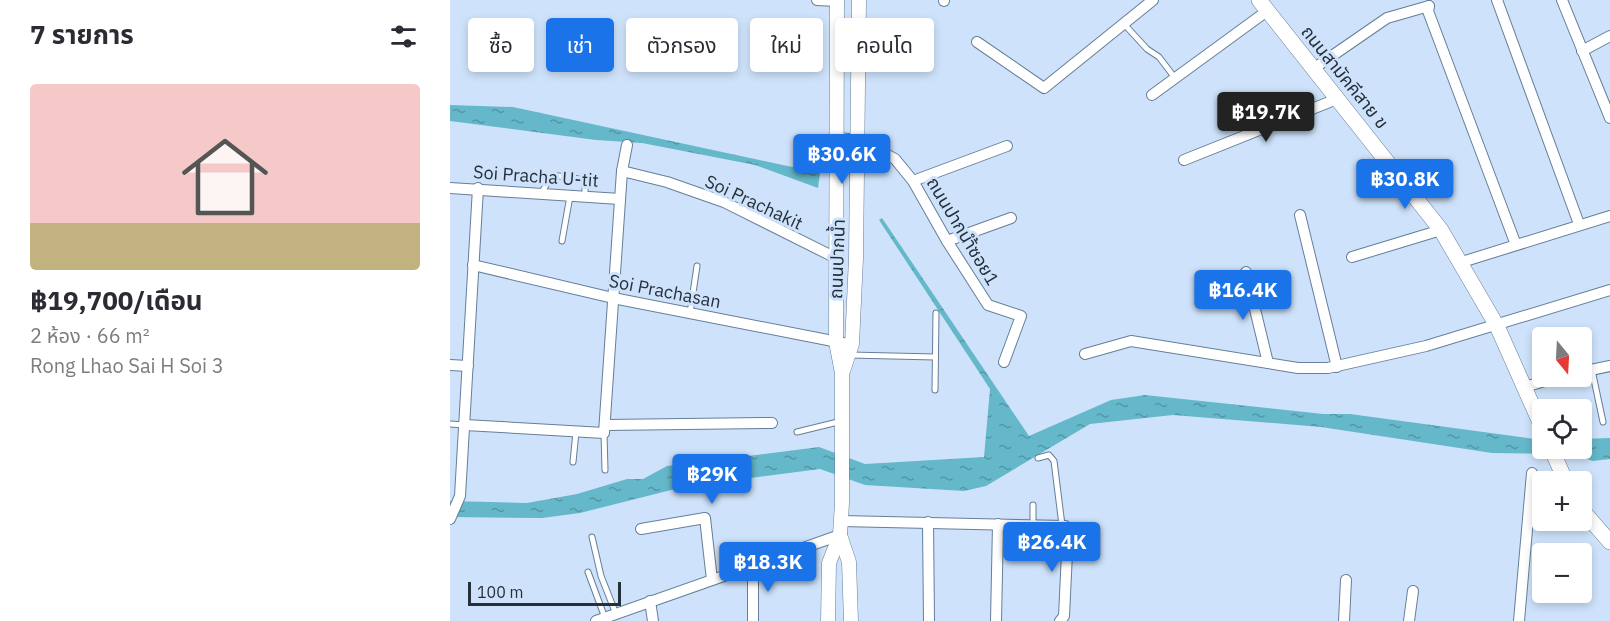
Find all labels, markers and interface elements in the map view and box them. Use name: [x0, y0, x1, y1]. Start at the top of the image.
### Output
text: 7 รายการ: [30, 17, 134, 51]
chip: ซื้อ: [468, 18, 534, 72]
chip: เช่า: [546, 18, 614, 72]
chip: ตัวกรอง: [626, 18, 738, 72]
chip: ใหม่: [750, 18, 823, 72]
chip: คอนโด: [835, 18, 934, 72]
icon: filters: [387, 20, 420, 53]
street label: ถนนสามัคคีสาย ข: [1296, 21, 1394, 133]
pin: ฿19.7K: [1217, 92, 1315, 143]
text: ฿19.7K: [1231, 98, 1301, 125]
icon: home: [171, 123, 279, 231]
pin: ฿30.6K: [793, 134, 891, 185]
text: ฿30.6K: [807, 140, 877, 167]
pin: ฿30.8K: [1356, 159, 1454, 210]
street label: Soi Pracha U-tit: [472, 160, 600, 192]
text: ฿30.8K: [1370, 165, 1440, 192]
street label: Soi Prachakit: [701, 169, 807, 235]
street label: ถนนปากนำ้ซอย1: [922, 173, 1004, 289]
street label: ถนนปากน้ำ: [823, 218, 850, 300]
street label: Soi Prachasan: [607, 269, 723, 313]
pin: ฿16.4K: [1194, 270, 1292, 321]
text: ฿16.4K: [1208, 276, 1278, 303]
text: ฿19,700/เดือน: [30, 283, 203, 317]
text: 2 ห้อง · 66 m²: [30, 322, 150, 349]
north arrow: [1532, 327, 1592, 387]
map controls: [1532, 327, 1592, 603]
text: Rong Lhao Sai H Soi 3: [30, 352, 224, 379]
button: locate: [1532, 399, 1592, 459]
pin: ฿29K: [676, 454, 748, 505]
text: ฿29K: [686, 460, 738, 487]
button: +: [1532, 471, 1592, 531]
pin: ฿26.4K: [1003, 522, 1101, 573]
text: ฿26.4K: [1017, 528, 1087, 555]
pin: ฿18.3K: [719, 542, 817, 593]
button: −: [1532, 543, 1592, 603]
text: ฿18.3K: [733, 548, 803, 575]
scale bar: [468, 579, 621, 606]
text: 100 m: [477, 582, 524, 602]

